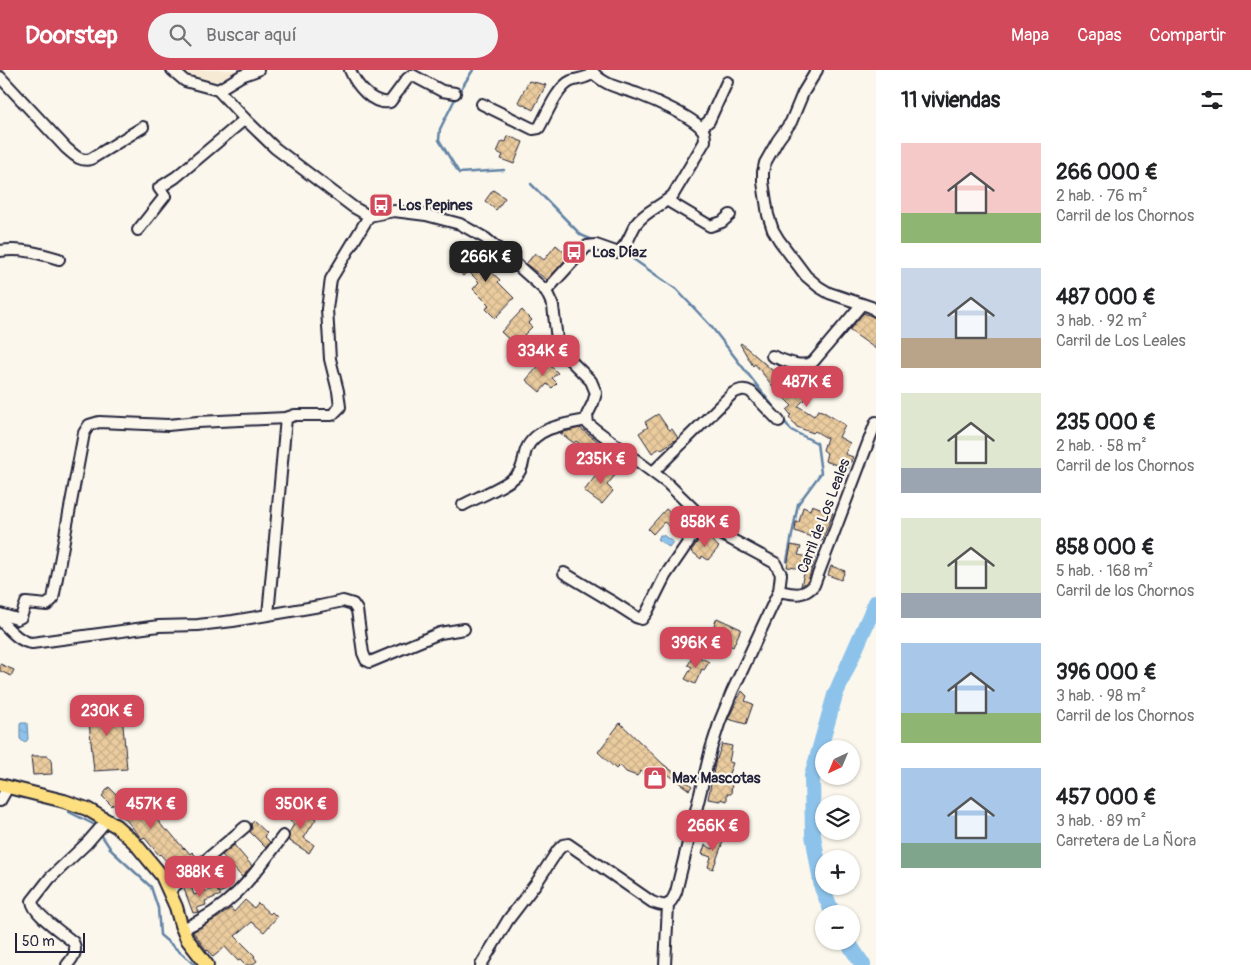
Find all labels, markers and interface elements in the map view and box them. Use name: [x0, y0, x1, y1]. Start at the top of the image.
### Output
search box: [148, 13, 498, 58]
text: Doorstep: [25, 21, 118, 50]
icon: search: [166, 21, 194, 49]
text: Buscar aquí: [206, 23, 297, 47]
text: Mapa: [1011, 24, 1049, 47]
text: Capas: [1077, 24, 1122, 47]
text: Compartir: [1150, 24, 1226, 47]
icon: filters: [1198, 86, 1226, 114]
text: 11 viviendas: [901, 87, 1000, 114]
text: 266 000 €: [1056, 159, 1158, 186]
icon: home: [941, 163, 1001, 223]
text: 2 hab. · 76 m²: [1056, 186, 1148, 206]
bus stop icon: Los Pepines: [368, 192, 394, 218]
place label: Los Pepines: [398, 196, 473, 215]
text: Carril de los Chornos: [1056, 206, 1194, 226]
bus stop icon: Los Díaz: [561, 239, 587, 265]
pin: 266K €: [445, 240, 527, 283]
place label: Los Díaz: [592, 243, 647, 262]
text: 266K €: [460, 247, 512, 267]
text: 487 000 €: [1056, 284, 1156, 311]
icon: home: [941, 288, 1001, 348]
text: 3 hab. · 92 m²: [1056, 311, 1147, 331]
text: Carril de Los Leales: [1056, 331, 1186, 351]
pin: 334K €: [502, 334, 584, 377]
text: 334K €: [518, 341, 568, 361]
pin: 487K €: [766, 366, 848, 408]
text: 487K €: [782, 372, 832, 392]
text: 235 000 €: [1056, 409, 1156, 436]
icon: home: [941, 413, 1001, 473]
text: 2 hab. · 58 m²: [1056, 436, 1147, 456]
pin: 235K €: [560, 442, 642, 485]
text: 235K €: [576, 449, 626, 469]
street label: Carril de Los Leales: [793, 456, 855, 576]
text: Carril de los Chornos: [1056, 456, 1194, 476]
pin: 858K €: [664, 506, 746, 548]
text: 858K €: [681, 512, 729, 532]
text: 858 000 €: [1056, 534, 1155, 561]
icon: home: [941, 538, 1001, 598]
text: 5 hab. · 168 m²: [1056, 561, 1153, 581]
text: Carril de los Chornos: [1056, 581, 1194, 601]
pin: 396K €: [655, 626, 737, 669]
text: 396K €: [671, 633, 721, 653]
text: 396 000 €: [1056, 659, 1157, 686]
icon: home: [941, 663, 1001, 723]
text: 3 hab. · 98 m²: [1056, 686, 1146, 706]
pin: 230K €: [66, 694, 148, 737]
text: 230K €: [81, 701, 133, 721]
text: Carril de los Chornos: [1056, 706, 1194, 726]
north arrow: [815, 740, 860, 785]
map controls: [815, 740, 860, 950]
shop icon: Max Mascotas: [642, 765, 668, 791]
place label: Max Mascotas: [672, 769, 761, 788]
text: 457 000 €: [1056, 784, 1157, 811]
pin: 457K €: [110, 788, 192, 830]
pin: 350K €: [260, 788, 342, 830]
icon: home: [941, 788, 1001, 848]
text: 457K €: [126, 794, 176, 814]
text: 350K €: [275, 794, 327, 814]
button: layers: [815, 795, 860, 840]
pin: 266K €: [672, 810, 754, 852]
text: 3 hab. · 89 m²: [1056, 811, 1146, 831]
text: 266K €: [687, 816, 739, 836]
text: Carretera de La Ñora: [1056, 831, 1196, 851]
button: +: [815, 850, 860, 895]
pin: 388K €: [159, 856, 241, 898]
text: 388K €: [176, 862, 224, 882]
button: −: [815, 905, 860, 950]
scale bar: [15, 930, 85, 953]
text: 50 m: [22, 933, 55, 950]

